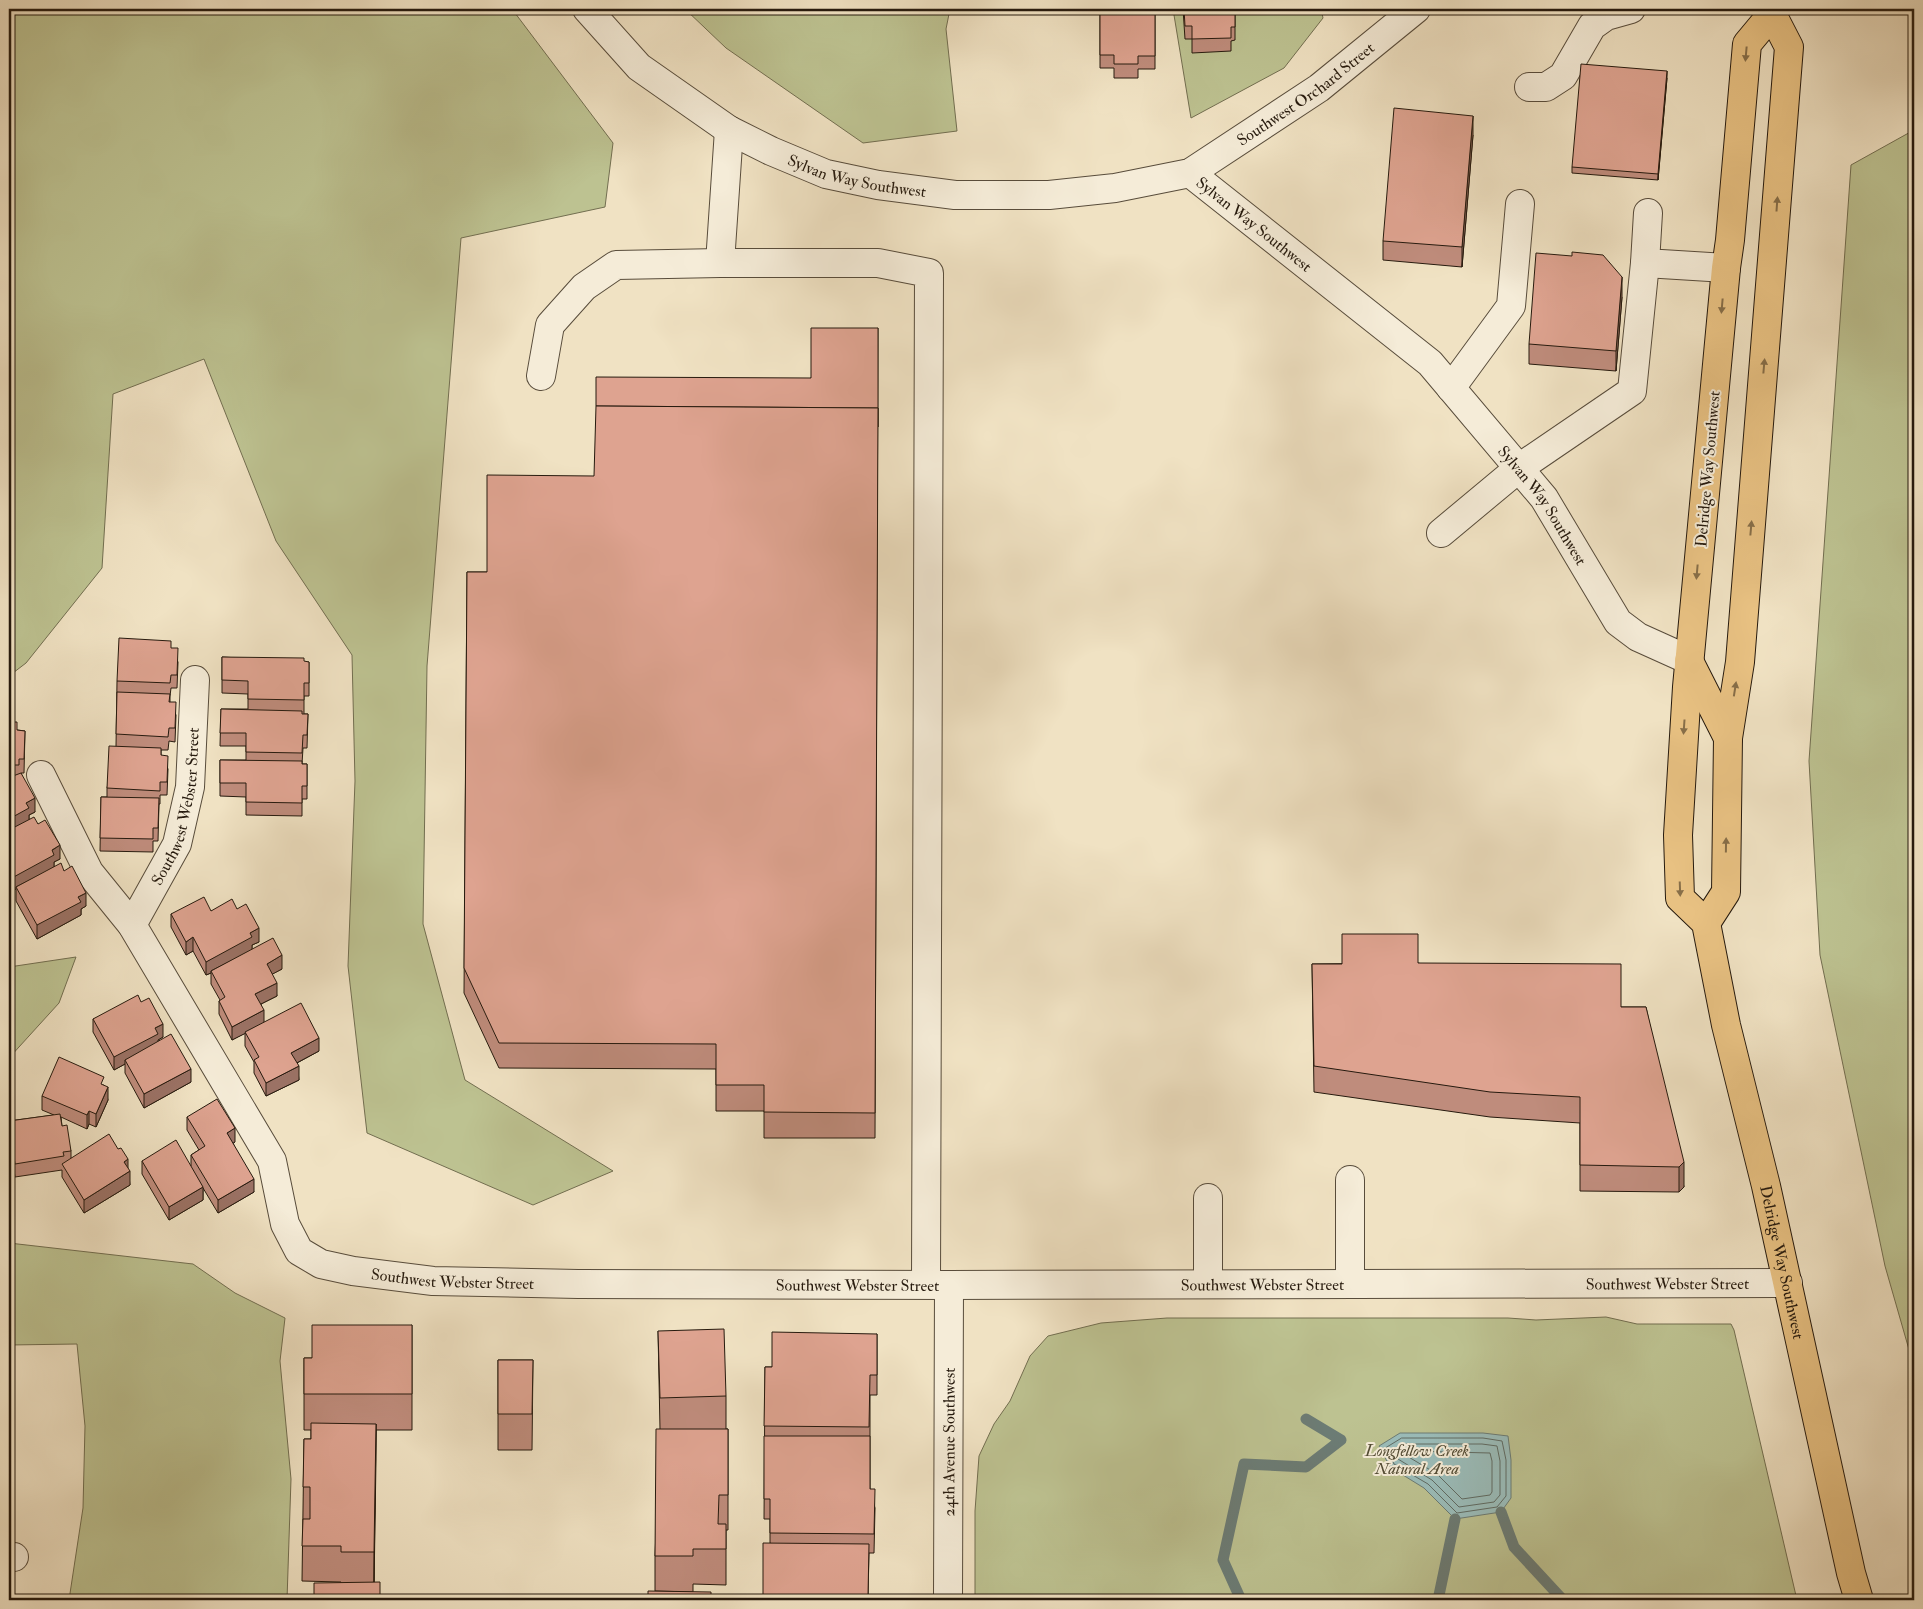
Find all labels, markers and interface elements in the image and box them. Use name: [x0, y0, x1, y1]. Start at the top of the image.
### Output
street label: Southwest Orchard Street: [1233, 38, 1379, 150]
one-way arrow: [1742, 46, 1750, 62]
street label: Sylvan Way Southwest: [785, 150, 927, 202]
street label: Sylvan Way Southwest: [1192, 173, 1316, 277]
one-way arrow: [1773, 195, 1781, 211]
one-way arrow: [1718, 298, 1726, 314]
one-way arrow: [1760, 357, 1768, 373]
street label: Delridge Way Southwest: [1691, 390, 1725, 548]
street label: Sylvan Way Southwest: [1493, 442, 1591, 569]
one-way arrow: [1747, 519, 1755, 535]
one-way arrow: [1693, 564, 1701, 580]
one-way arrow: [1732, 681, 1740, 697]
one-way arrow: [1680, 719, 1688, 735]
street label: Southwest Webster Street: [147, 727, 204, 889]
one-way arrow: [1722, 837, 1730, 853]
one-way arrow: [1676, 881, 1684, 897]
street label: Delridge Way Southwest: [1755, 1184, 1808, 1341]
street label: Southwest Webster Street: [370, 1264, 534, 1294]
street label: Southwest Webster Street: [1586, 1274, 1749, 1294]
street label: Southwest Webster Street: [1181, 1275, 1344, 1295]
street label: Southwest Webster Street: [776, 1276, 939, 1296]
street label: 24th Avenue Southwest: [939, 1368, 960, 1516]
park label: Longfellow Creek Natural Area: [1364, 1441, 1469, 1479]

